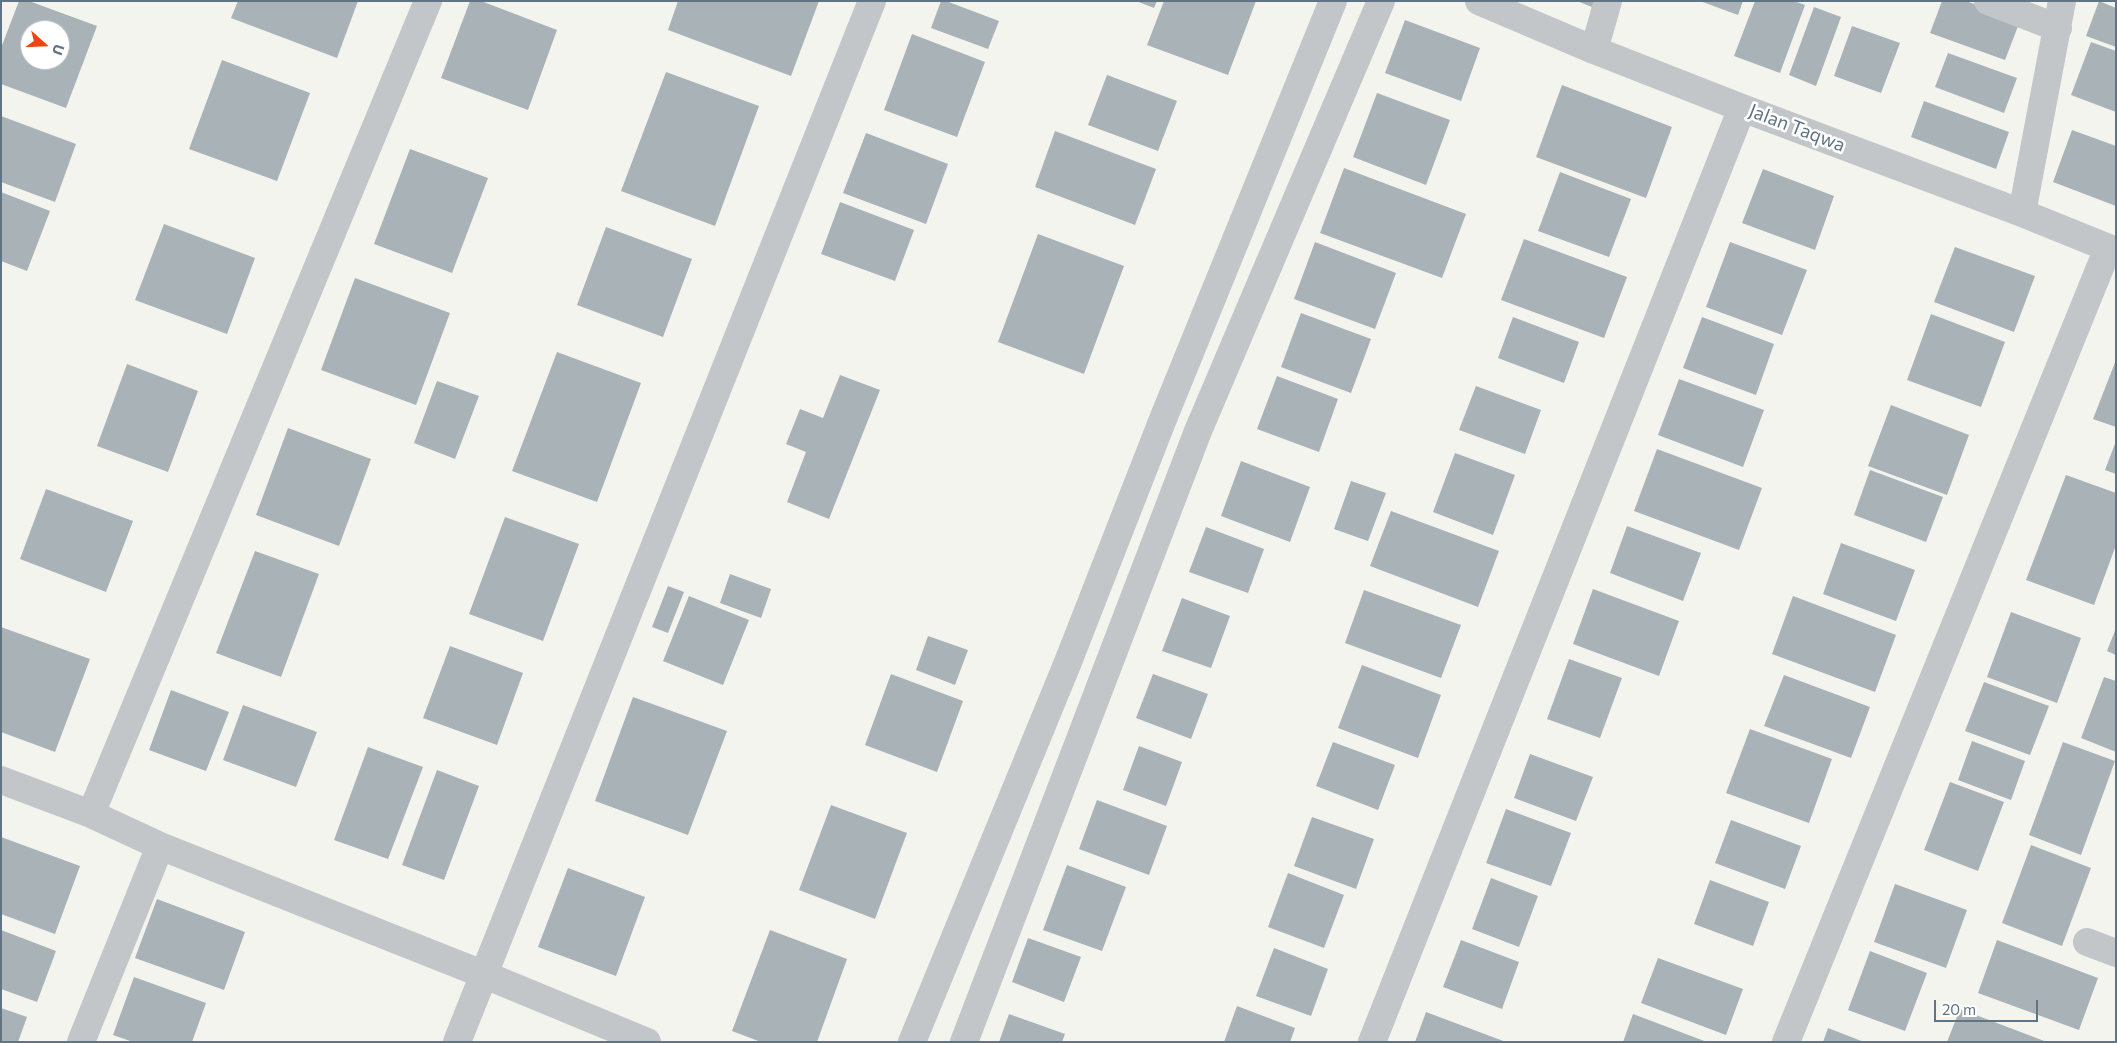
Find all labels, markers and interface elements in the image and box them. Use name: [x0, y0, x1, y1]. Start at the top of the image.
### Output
north arrow: [20, 20, 70, 70]
text: U: [49, 42, 68, 58]
street label: Jalan Taqwa: [1746, 99, 1848, 157]
scale bar: [1937, 990, 2041, 1022]
text: 20 m: [1942, 1000, 1976, 1018]

